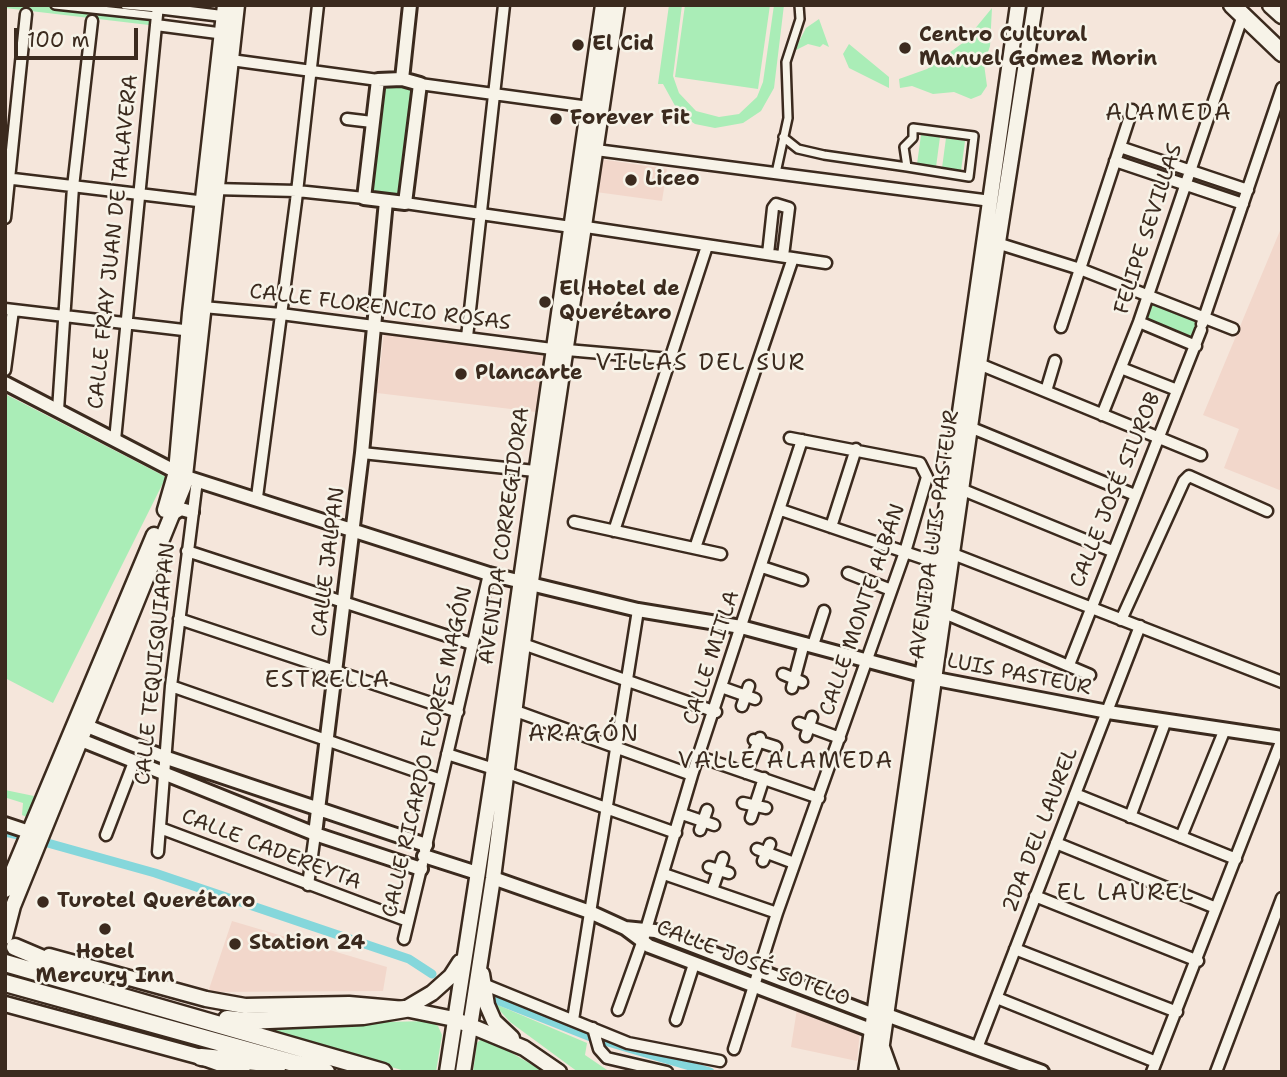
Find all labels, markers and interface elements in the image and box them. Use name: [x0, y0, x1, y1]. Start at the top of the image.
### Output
scale bar: [18, 14, 142, 58]
place label: Centro Cultural Manuel Gomez Morin: [919, 23, 1157, 73]
text: 100 m: [27, 26, 90, 54]
place label: El Cid: [592, 32, 654, 58]
marker: El Cid: [570, 37, 586, 53]
marker: Centro Cultural Manuel Gomez Morin: [897, 40, 913, 56]
street label: CALLE FRAY JUAN DE TALAVERA: [84, 73, 144, 411]
district label: ALAMEDA: [1106, 100, 1232, 128]
place label: Forever Fit: [570, 106, 690, 132]
marker: Forever Fit: [548, 111, 564, 127]
street label: FELIPE SEVILLAS: [1110, 141, 1188, 317]
place label: Liceo: [645, 167, 700, 193]
marker: Liceo: [623, 172, 639, 188]
place label: El Hotel de Querétaro: [559, 277, 680, 327]
street label: CALLE FLORENCIO ROSAS: [248, 279, 512, 337]
marker: El Hotel de Querétaro: [537, 294, 553, 310]
district label: VILLAS DEL SUR: [597, 350, 805, 378]
place label: Plancarte: [475, 361, 583, 387]
marker: Plancarte: [453, 366, 469, 382]
street label: CALLE JOSÉ SIUROB: [1065, 389, 1167, 591]
street label: AVENIDA CORREGIDORA: [474, 406, 536, 666]
street label: AVENIDA LUIS PASTEUR: [905, 409, 965, 661]
street label: CALLE JALPAN: [307, 486, 351, 638]
street label: CALLE MONTE ALBÁN: [815, 501, 911, 719]
street label: CALLE TEQUISQUIAPAN: [131, 541, 181, 787]
street label: CALLE RICARDO FLORES MAGÓN: [378, 584, 478, 920]
street label: CALLE MITLA: [678, 588, 746, 728]
street label: LUIS PASTEUR: [945, 649, 1093, 701]
district label: ESTRELLA: [266, 667, 390, 695]
district label: ARAGÓN: [529, 721, 639, 749]
street label: 2DA DEL LAUREL: [998, 744, 1084, 916]
district label: VALLE ALAMEDA: [679, 748, 893, 776]
street label: CALLE CADEREYTA: [178, 804, 364, 896]
district label: EL LAUREL: [1058, 880, 1194, 908]
place label: Turotel Querétaro: [57, 889, 255, 915]
marker: Turotel Querétaro: [35, 894, 51, 910]
street label: CALLE JOSÉ SOTELO: [653, 915, 853, 1013]
marker: Hotel Mercury Inn: [97, 921, 113, 937]
place label: Station 24: [249, 931, 365, 957]
marker: Station 24: [227, 936, 243, 952]
place label: Hotel Mercury Inn: [36, 940, 174, 990]

